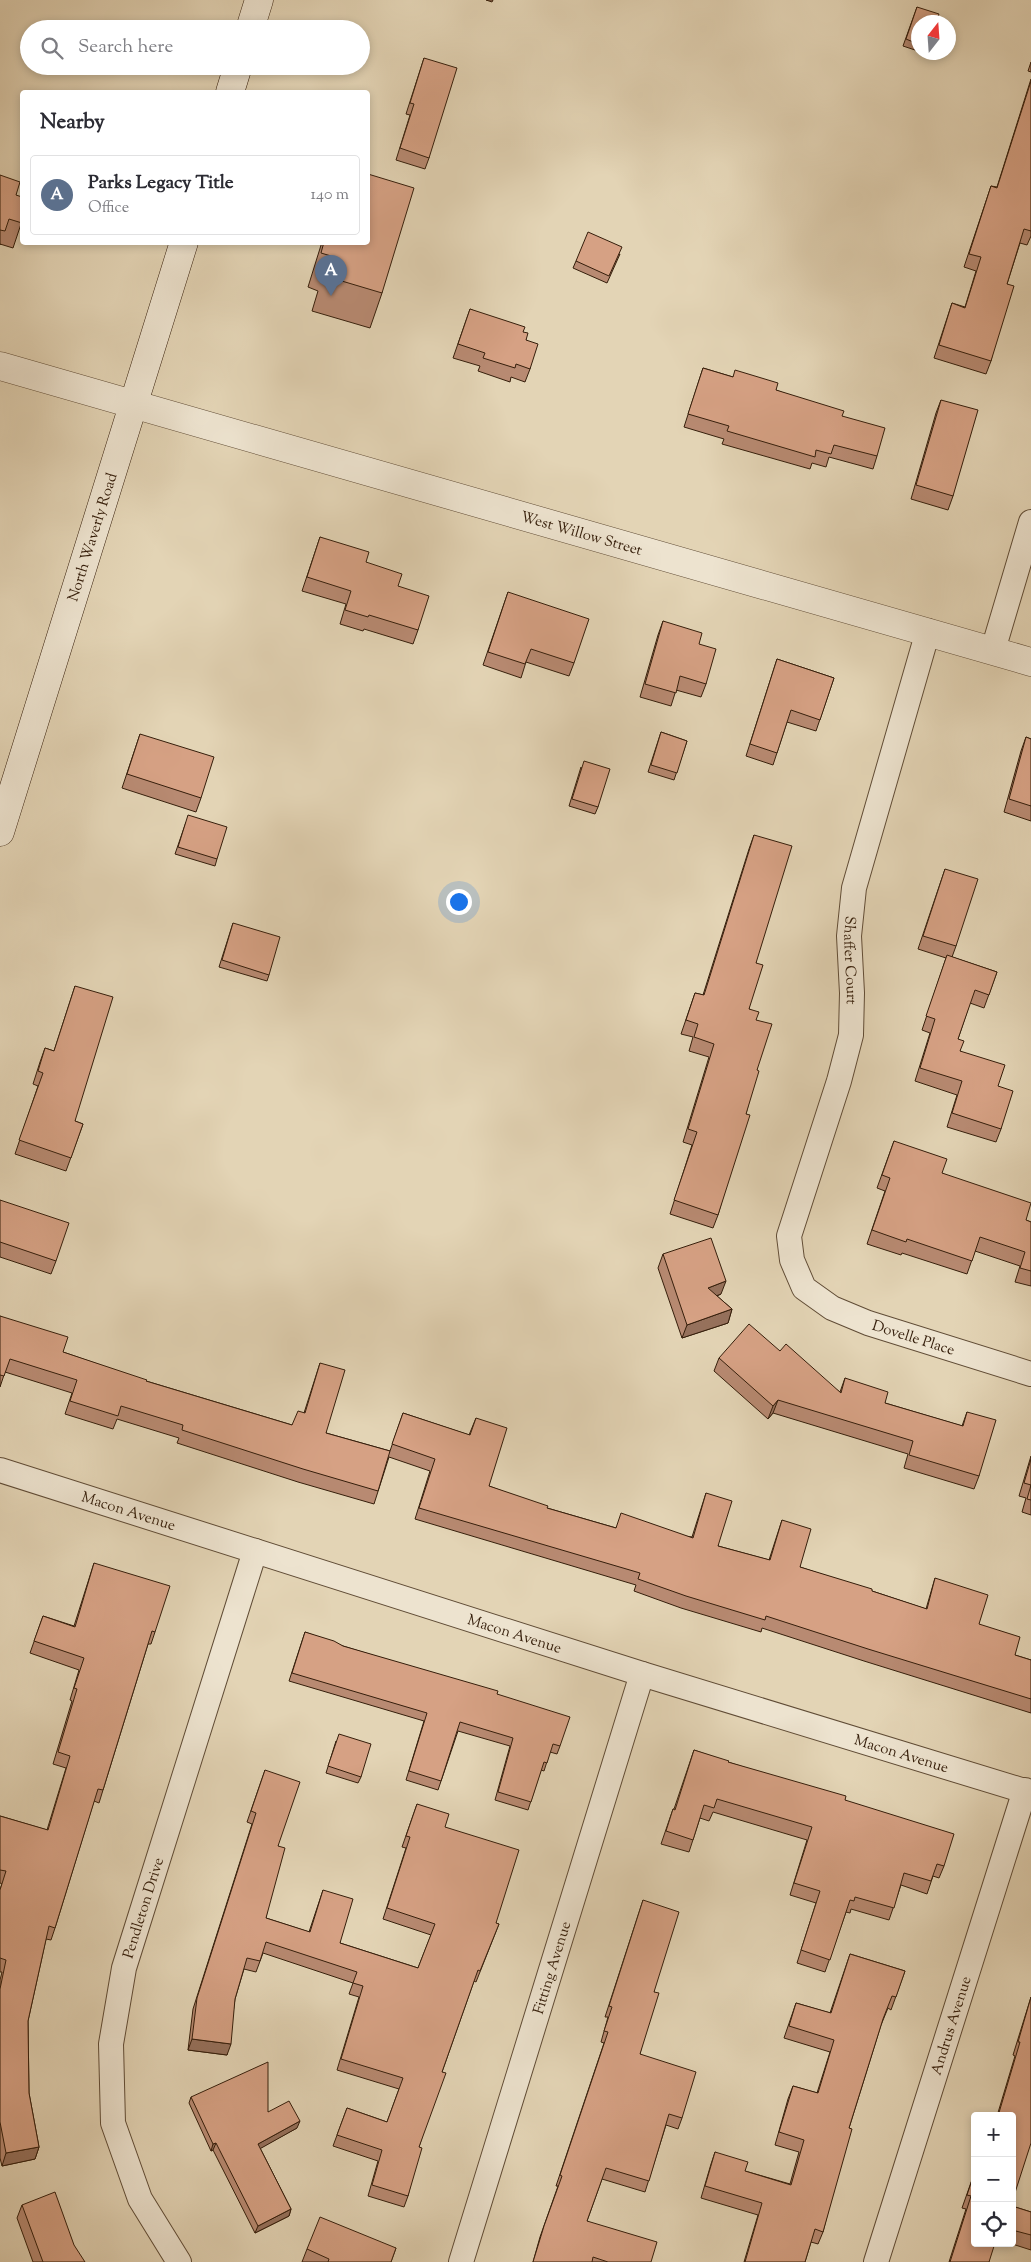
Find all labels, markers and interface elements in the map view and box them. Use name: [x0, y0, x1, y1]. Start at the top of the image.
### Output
north arrow: [911, 15, 956, 60]
search box: [20, 20, 370, 75]
icon: search: [38, 34, 66, 62]
text: Search here: [78, 34, 173, 61]
text: Nearby: [40, 108, 105, 138]
text: Parks Legacy Title: [88, 170, 234, 197]
text: A: [51, 184, 64, 207]
text: 140 m: [311, 184, 349, 207]
text: Office: [88, 197, 129, 220]
pin: A: [315, 255, 347, 296]
street label: North Waverly Road: [63, 470, 124, 604]
street label: West Willow Street: [518, 507, 644, 562]
your location: [446, 889, 472, 915]
street label: Shaffer Court: [837, 915, 861, 1005]
street label: Dovelle Place: [869, 1316, 957, 1361]
street label: Macon Avenue: [78, 1488, 178, 1537]
street label: Macon Avenue: [464, 1610, 564, 1660]
street label: Macon Avenue: [851, 1730, 951, 1779]
street label: Pendleton Drive: [119, 1855, 170, 1961]
street label: Fitting Avenue: [529, 1919, 577, 2017]
street label: Andrus Avenue: [927, 1974, 978, 2078]
map controls: [971, 2112, 1016, 2247]
button: +: [971, 2112, 1016, 2157]
button: −: [971, 2157, 1016, 2202]
button: locate: [971, 2202, 1016, 2247]

